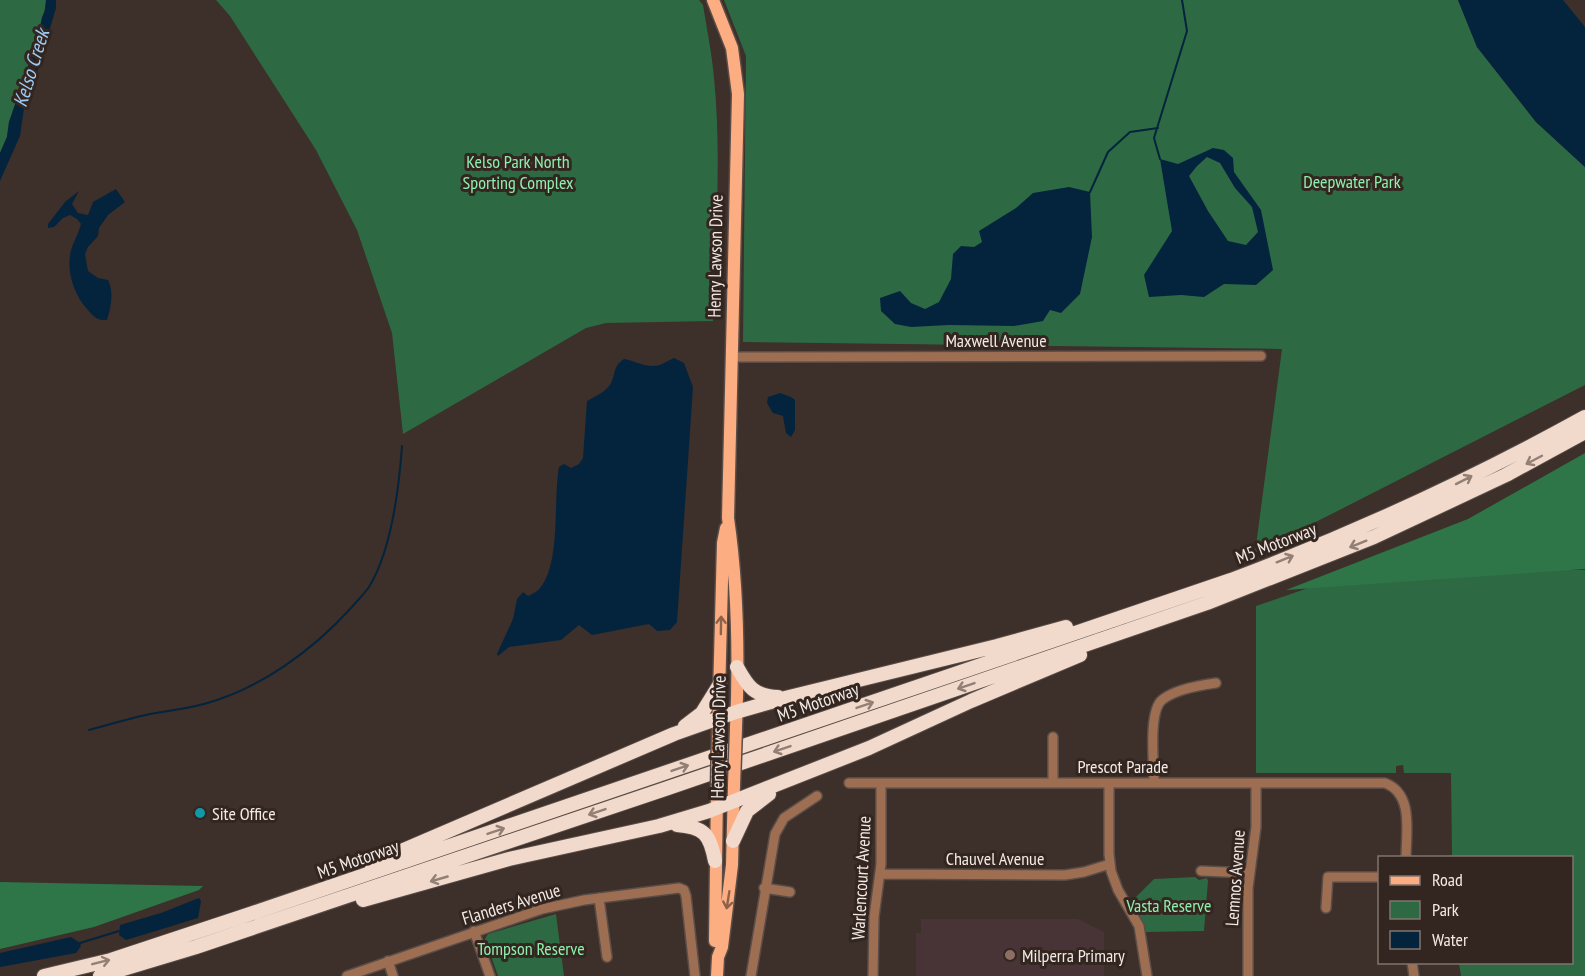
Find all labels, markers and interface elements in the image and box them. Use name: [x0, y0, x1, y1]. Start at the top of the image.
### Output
water label: Kelso Creek: [7, 24, 56, 110]
park label: Kelso Park North Sporting Complex: [463, 150, 574, 194]
park label: Deepwater Park: [1303, 170, 1401, 193]
street label: Henry Lawson Drive: [702, 194, 728, 318]
street label: Maxwell Avenue: [945, 329, 1047, 352]
one-way arrow: [1525, 455, 1543, 466]
one-way arrow: [1455, 474, 1473, 486]
street label: M5 Motorway: [1232, 517, 1320, 569]
one-way arrow: [1349, 539, 1368, 550]
one-way arrow: [1276, 553, 1294, 564]
one-way arrow: [715, 616, 727, 636]
street label: Henry Lawson Drive: [705, 675, 731, 799]
street label: M5 Motorway: [774, 677, 862, 727]
one-way arrow: [957, 681, 976, 692]
one-way arrow: [855, 699, 874, 710]
one-way arrow: [773, 745, 792, 756]
street label: Prescot Parade: [1078, 755, 1168, 778]
one-way arrow: [670, 761, 689, 772]
place label: Site Office: [212, 802, 276, 825]
marker: Site Office: [193, 806, 207, 820]
one-way arrow: [588, 808, 607, 819]
street label: Warlencourt Avenue: [846, 815, 876, 941]
one-way arrow: [486, 824, 505, 835]
street label: Lemnos Avenue: [1220, 829, 1250, 927]
street label: M5 Motorway: [314, 834, 402, 884]
street label: Chauvel Avenue: [946, 847, 1044, 870]
legend: [1378, 856, 1573, 964]
text: Road: [1432, 868, 1463, 891]
one-way arrow: [430, 873, 449, 885]
street label: Flanders Avenue: [459, 878, 563, 930]
one-way arrow: [722, 889, 733, 909]
park label: Vasta Reserve: [1125, 894, 1212, 917]
text: Park: [1432, 898, 1459, 921]
text: Water: [1432, 928, 1468, 951]
park label: Tompson Reserve: [477, 937, 585, 960]
place label: Milperra Primary: [1022, 944, 1125, 967]
marker: Milperra Primary: [1003, 948, 1017, 962]
one-way arrow: [91, 956, 110, 968]

